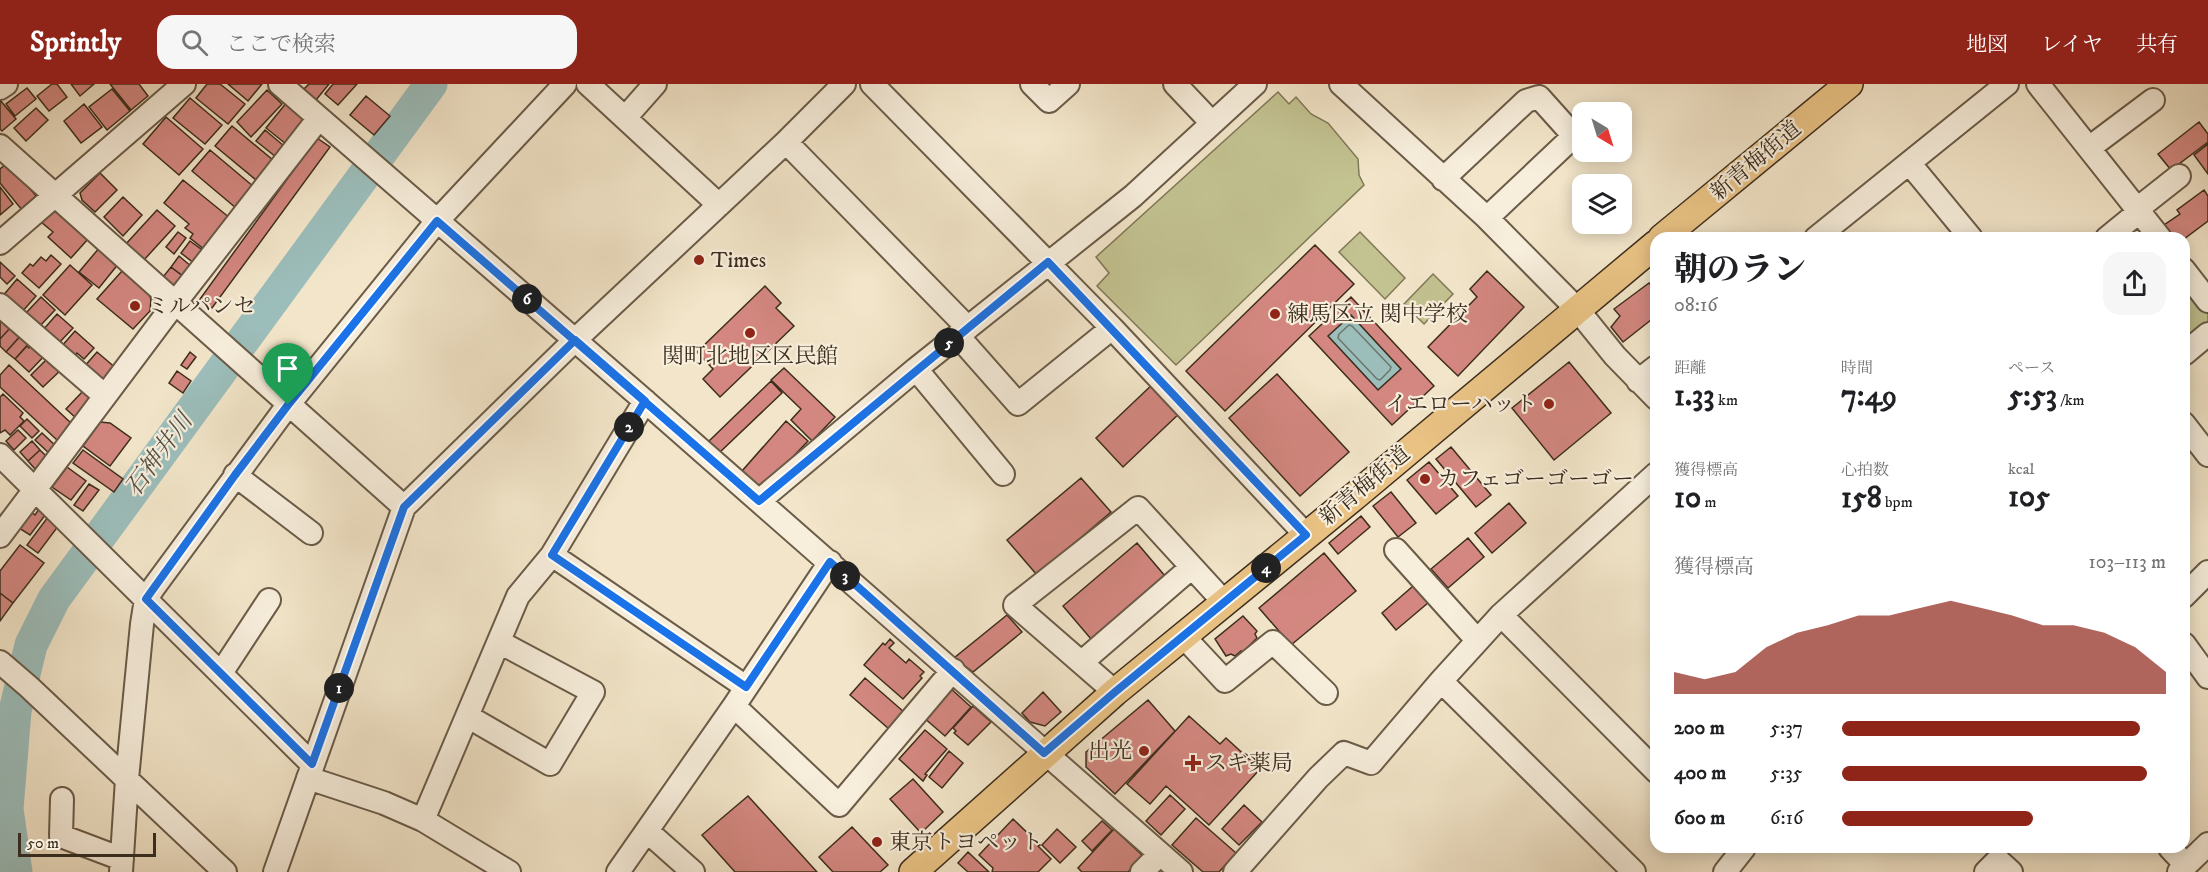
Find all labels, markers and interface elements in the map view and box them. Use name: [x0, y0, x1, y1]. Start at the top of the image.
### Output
search box: [157, 15, 577, 69]
text: Sprintly: [30, 25, 121, 60]
icon: search: [178, 26, 211, 59]
text: ここで検索: [226, 31, 336, 58]
text: 地図: [1966, 32, 2008, 58]
text: レイヤ: [2041, 32, 2103, 58]
text: 共有: [2136, 32, 2178, 58]
north arrow: [1572, 102, 1632, 162]
map controls: [1572, 102, 1632, 234]
street label: 新青梅街道: [1705, 115, 1807, 207]
button: layers: [1572, 174, 1632, 234]
place label: Times: [711, 247, 766, 274]
text: 朝のラン: [1674, 250, 1806, 291]
button: share: [2103, 252, 2166, 315]
marker: Times: [692, 253, 706, 267]
pin: 6: [512, 284, 542, 314]
text: 6: [523, 289, 531, 309]
place label: ミルパンセ: [147, 293, 255, 320]
text: 08:16: [1674, 293, 1718, 318]
marker: ミルパンセ: [128, 299, 142, 313]
place label: 練馬区立 関中学校: [1287, 301, 1468, 328]
marker: 練馬区立 関中学校: [1268, 307, 1282, 321]
marker: 関町北地区区民館: [743, 326, 757, 340]
pin: 5: [934, 328, 964, 358]
text: 5: [945, 333, 953, 353]
pin: [262, 343, 313, 405]
place label: 関町北地区区民館: [662, 343, 838, 370]
icon: arrive: [271, 352, 304, 385]
text: 距離: [1674, 358, 1706, 378]
text: 時間: [1841, 358, 1873, 378]
text: ペース: [2008, 358, 2055, 378]
text: 1.33: [1674, 378, 1715, 415]
text: 7:49: [1841, 378, 1897, 415]
text: 5:53: [2008, 378, 2057, 415]
text: km: [1715, 390, 1738, 410]
text: /km: [2057, 390, 2085, 410]
place label: イエローハット: [1385, 391, 1537, 418]
marker: イエローハット: [1542, 397, 1556, 411]
water label: 石神井川: [119, 405, 201, 503]
pin: 2: [614, 412, 644, 442]
text: 2: [625, 417, 633, 437]
street label: 新青梅街道: [1314, 440, 1416, 532]
text: kcal: [2008, 459, 2034, 479]
text: 獲得標高: [1674, 460, 1738, 480]
text: 心拍数: [1841, 460, 1889, 480]
place label: カフェゴーゴーゴー: [1437, 466, 1634, 493]
marker: カフェゴーゴーゴー: [1418, 472, 1432, 486]
text: 105: [2008, 479, 2050, 516]
text: 10: [1674, 480, 1701, 517]
text: 158: [1841, 480, 1882, 517]
text: m: [1701, 492, 1717, 512]
text: bpm: [1882, 492, 1913, 512]
text: 103–113 m: [2089, 550, 2166, 575]
pin: 4: [1251, 553, 1281, 583]
text: 獲得標高: [1674, 555, 1754, 580]
text: 4: [1261, 558, 1271, 578]
pin: 3: [830, 561, 860, 591]
text: 3: [842, 566, 848, 586]
pin: 1: [324, 673, 354, 703]
text: 1: [336, 678, 342, 698]
text: 200 m: [1674, 716, 1725, 741]
text: 5:37: [1770, 716, 1803, 741]
place label: 出光: [1088, 738, 1132, 765]
marker: 出光: [1137, 744, 1151, 758]
place label: スギ薬局: [1205, 750, 1293, 777]
marker: スギ薬局: [1186, 756, 1200, 770]
text: 400 m: [1674, 761, 1726, 786]
text: 5:35: [1770, 761, 1803, 786]
text: 600 m: [1674, 806, 1725, 831]
text: 6:16: [1770, 806, 1803, 831]
place label: 東京トヨペット: [889, 829, 1043, 856]
scale bar: [18, 830, 156, 858]
text: 50 m: [27, 833, 59, 853]
marker: 東京トヨペット: [870, 835, 884, 849]

